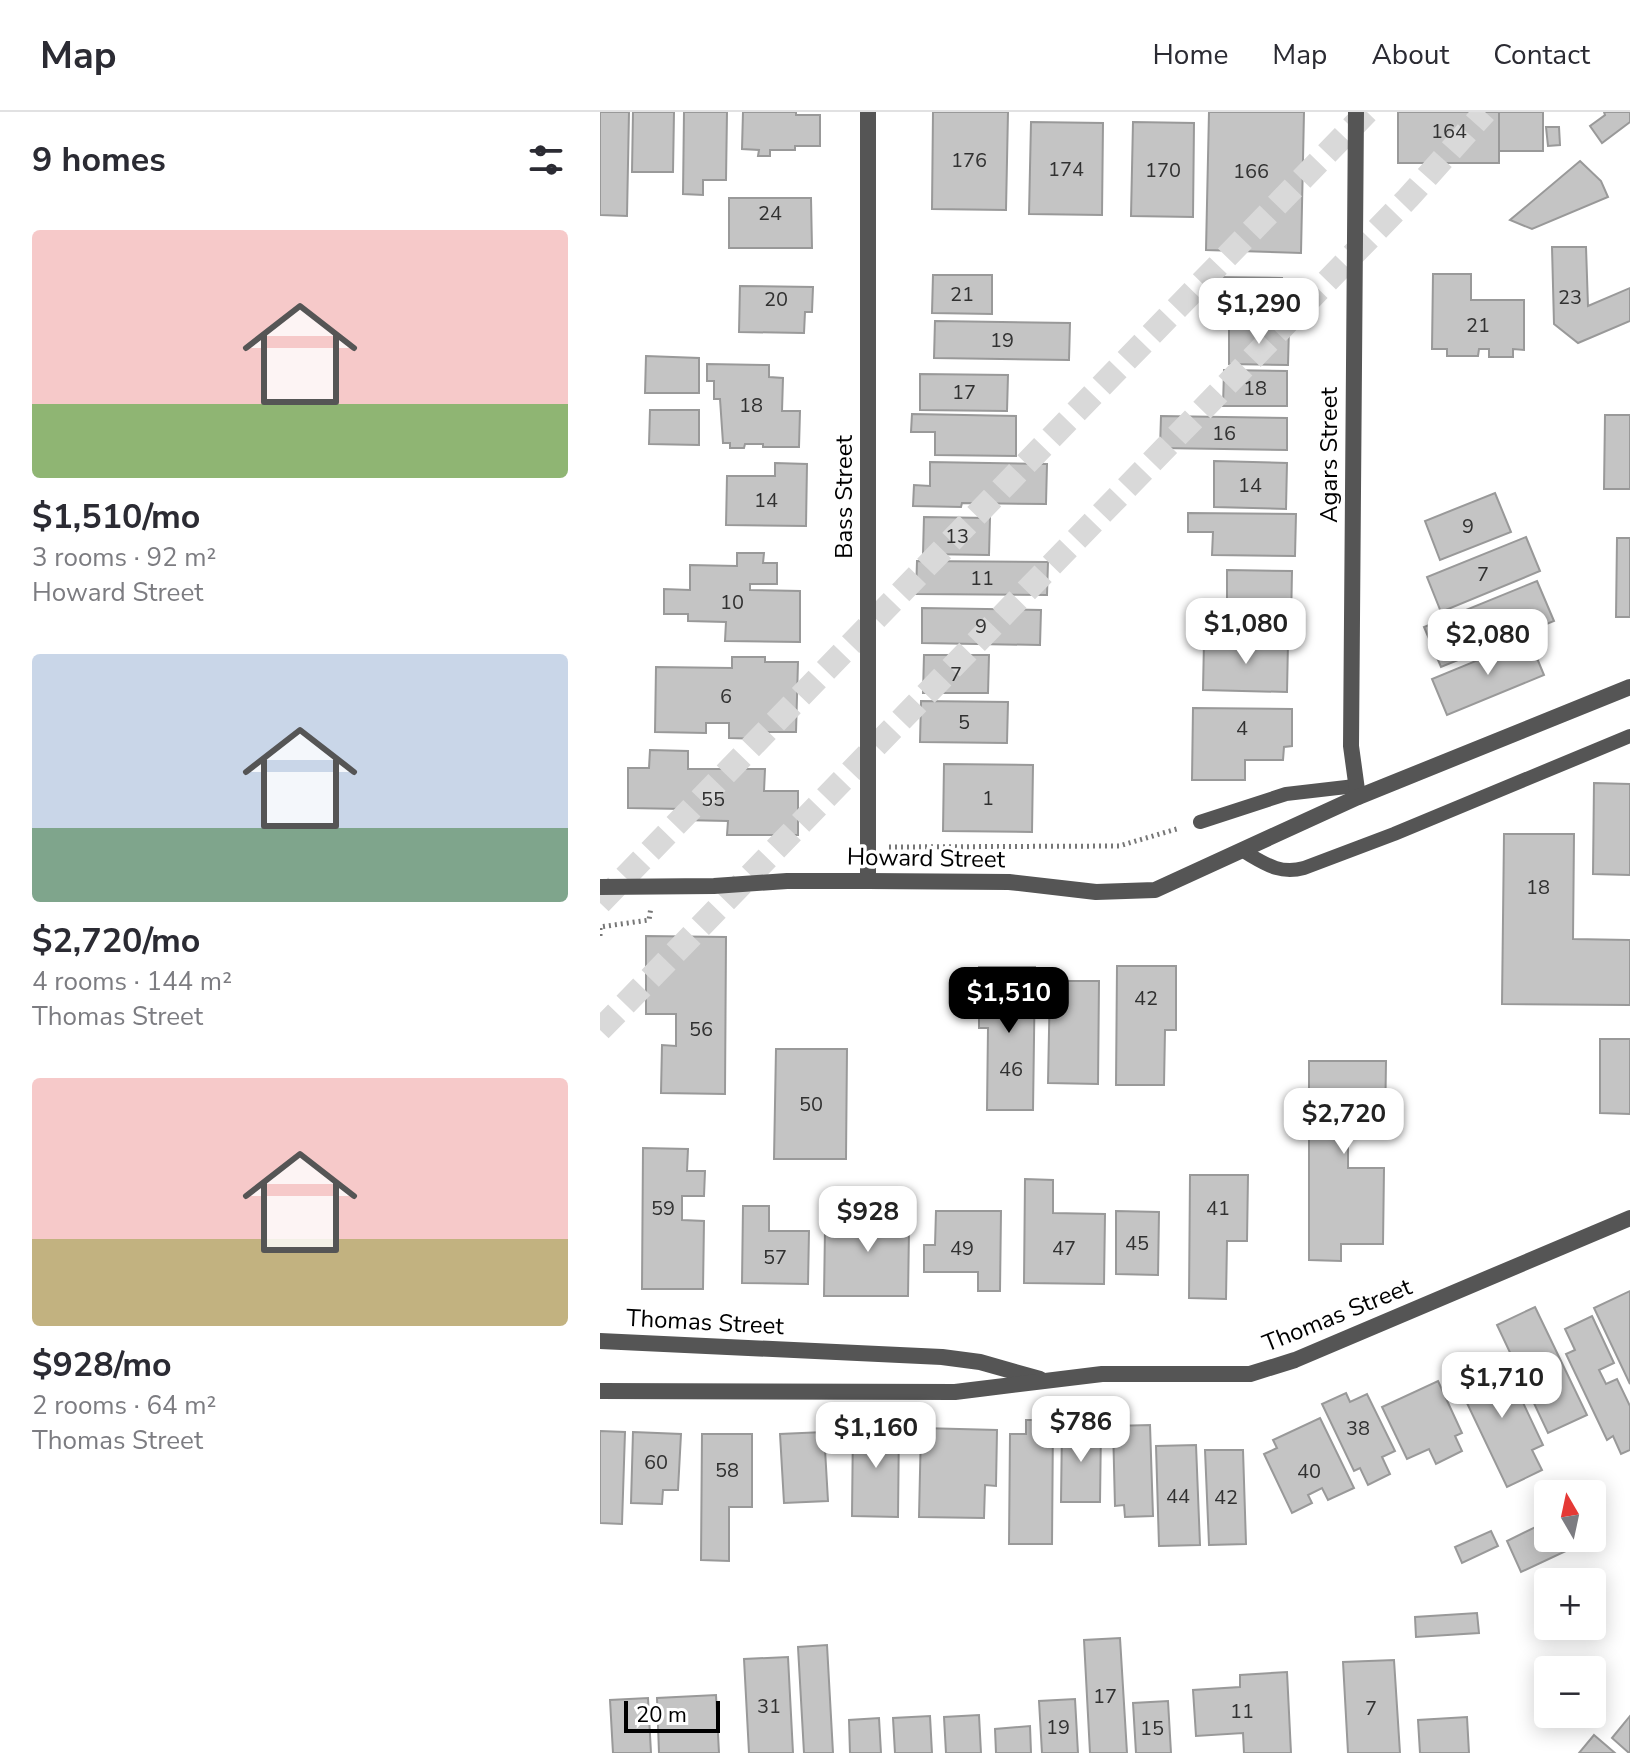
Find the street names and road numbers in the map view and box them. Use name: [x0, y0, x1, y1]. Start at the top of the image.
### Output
street label: Agars Street: [1313, 386, 1345, 523]
street label: Bass Street: [828, 435, 860, 559]
street label: Howard Street: [847, 841, 1006, 875]
street label: Thomas Street: [1258, 1270, 1417, 1359]
street label: Thomas Street: [625, 1302, 785, 1342]

